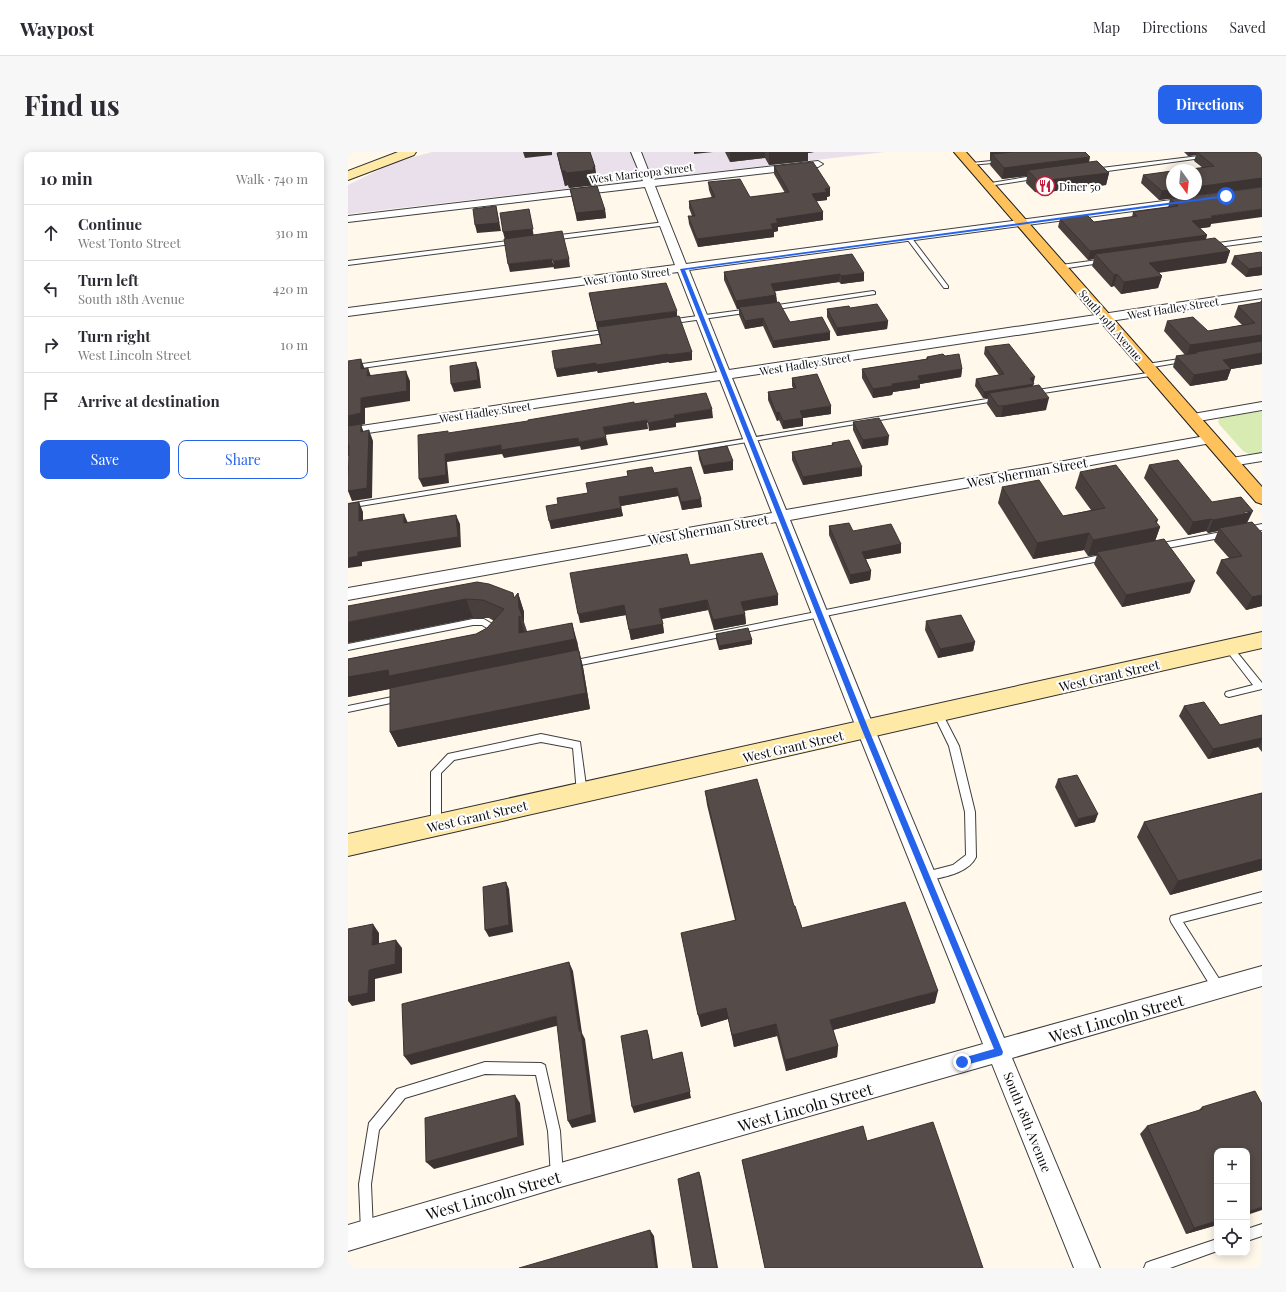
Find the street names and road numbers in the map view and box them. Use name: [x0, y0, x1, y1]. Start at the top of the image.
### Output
street label: West Maricopa Street: [587, 159, 694, 187]
street label: West Tonto Street: [582, 263, 671, 289]
street label: South 19th Avenue: [1076, 286, 1147, 364]
street label: West Hadley Street: [1125, 293, 1220, 323]
street label: West Hadley Street: [757, 349, 852, 379]
street label: West Hadley Street: [437, 398, 532, 426]
street label: West Sherman Street: [965, 453, 1089, 491]
street label: West Sherman Street: [646, 510, 770, 548]
street label: West Grant Street: [1056, 655, 1161, 695]
street label: West Grant Street: [740, 726, 845, 766]
street label: West Grant Street: [424, 796, 529, 836]
street label: West Lincoln Street: [1045, 989, 1186, 1048]
street label: South 18th Avenue: [1000, 1069, 1056, 1175]
street label: West Lincoln Street: [734, 1078, 875, 1137]
street label: West Lincoln Street: [422, 1166, 563, 1225]

